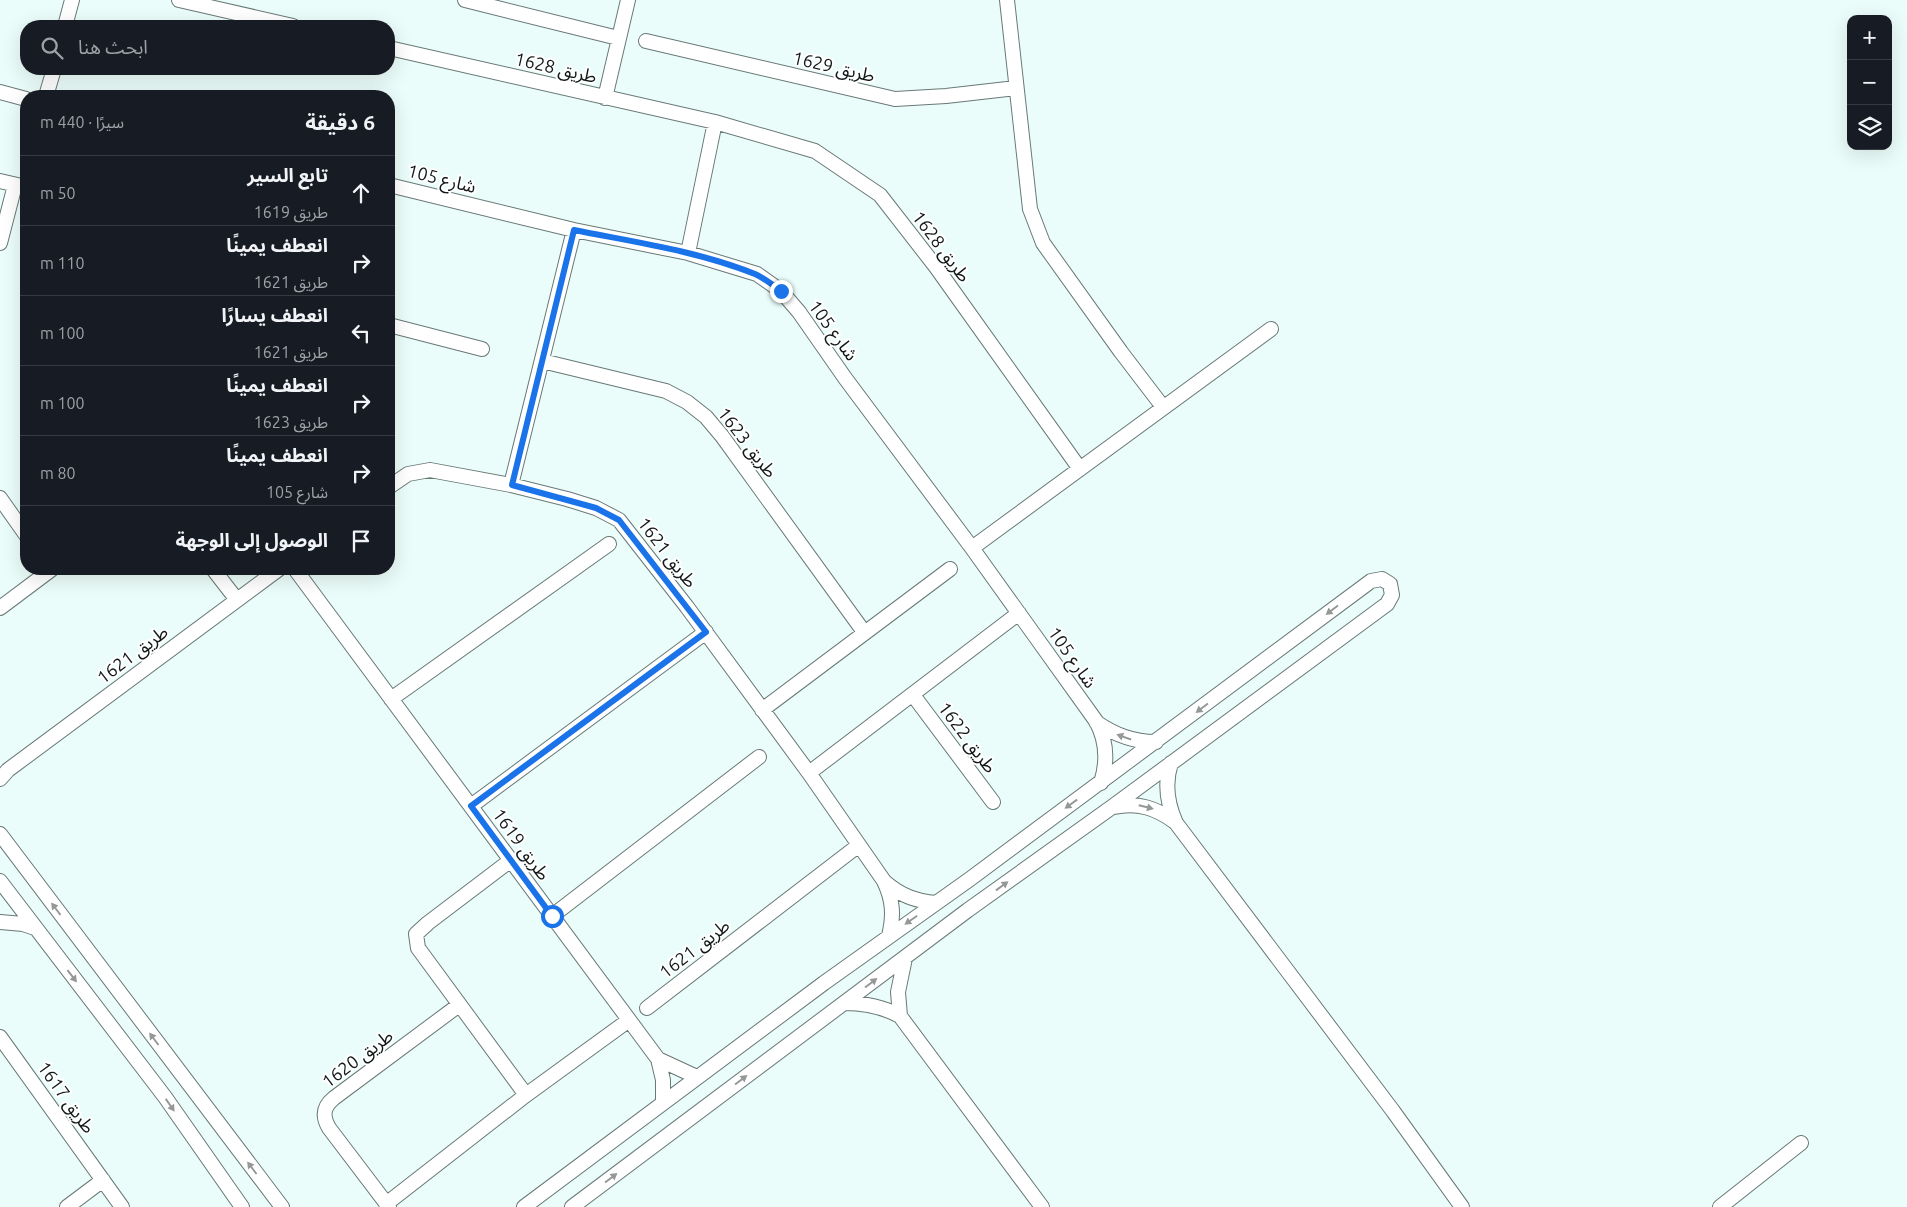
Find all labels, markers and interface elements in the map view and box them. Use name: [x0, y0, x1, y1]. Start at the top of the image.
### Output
map controls: [1847, 15, 1892, 150]
button: +: [1847, 15, 1892, 60]
search box: [20, 20, 395, 75]
icon: search: [38, 34, 66, 62]
text: ابحث هنا: [78, 36, 148, 58]
street label: طريق 1629: [791, 47, 877, 87]
street label: طريق 1628: [513, 48, 599, 88]
button: −: [1847, 60, 1892, 105]
button: layers: [1847, 105, 1892, 150]
text: 6 دقيقة: [305, 110, 375, 134]
text: سيرًا · 440 m: [40, 113, 124, 131]
street label: شارع 105: [405, 160, 478, 201]
text: تابع السير: [247, 164, 328, 186]
icon: ahead: [347, 179, 375, 207]
text: 50 m: [40, 184, 76, 202]
text: طريق 1619: [254, 203, 328, 221]
street label: طريق 1628: [907, 207, 975, 287]
text: انعطف يمينًا: [226, 234, 328, 256]
icon: right: [347, 249, 375, 277]
text: 110 m: [40, 254, 85, 272]
text: طريق 1621: [254, 273, 328, 291]
route end: [770, 280, 793, 303]
street label: شارع 105: [801, 296, 863, 367]
text: انعطف يسارًا: [221, 304, 328, 326]
icon: left: [347, 319, 375, 347]
text: 100 m: [40, 324, 85, 342]
text: طريق 1621: [254, 343, 328, 361]
text: انعطف يمينًا: [226, 374, 328, 396]
icon: right: [347, 389, 375, 417]
text: 100 m: [40, 394, 85, 412]
street label: طريق 1623: [713, 403, 782, 482]
text: طريق 1623: [254, 413, 328, 431]
text: انعطف يمينًا: [226, 444, 328, 466]
icon: right: [347, 459, 375, 487]
text: 80 m: [40, 464, 76, 482]
text: شارع 105: [266, 483, 328, 501]
street label: طريق 1621: [633, 513, 702, 592]
icon: arrive: [347, 527, 375, 555]
text: الوصول إلى الوجهة: [176, 529, 328, 551]
one-way arrow: [1325, 605, 1339, 615]
street label: طريق 1621: [93, 621, 173, 689]
street label: شارع 105: [1041, 623, 1101, 694]
street label: طريق 1622: [933, 698, 1001, 778]
one-way arrow: [1196, 702, 1209, 713]
one-way arrow: [1116, 733, 1131, 741]
one-way arrow: [1064, 799, 1078, 809]
one-way arrow: [1138, 803, 1154, 811]
street label: طريق 1619: [488, 804, 555, 885]
one-way arrow: [995, 881, 1009, 891]
one-way arrow: [51, 903, 62, 916]
route start: [541, 905, 564, 928]
street label: طريق 1621: [655, 914, 734, 983]
one-way arrow: [905, 915, 918, 925]
one-way arrow: [66, 969, 77, 982]
one-way arrow: [864, 978, 878, 988]
street label: طريق 1620: [318, 1025, 398, 1093]
one-way arrow: [149, 1033, 160, 1046]
street label: طريق 1617: [33, 1057, 100, 1138]
one-way arrow: [734, 1075, 748, 1085]
one-way arrow: [165, 1098, 175, 1112]
one-way arrow: [247, 1162, 258, 1175]
one-way arrow: [604, 1172, 617, 1183]

